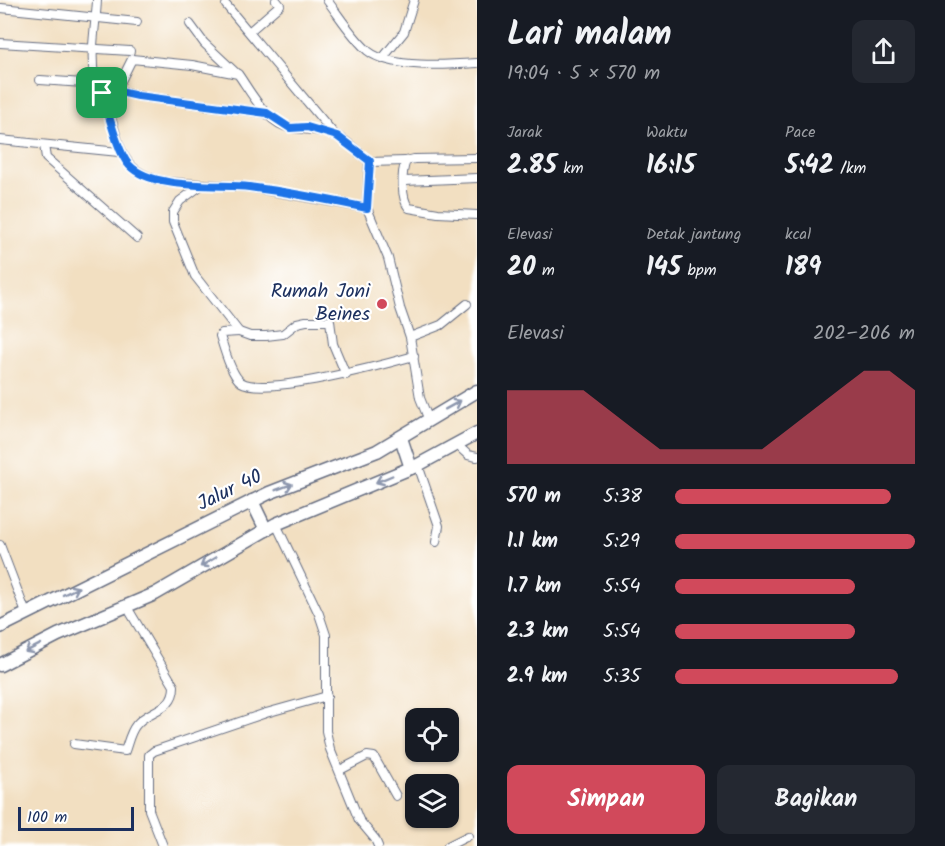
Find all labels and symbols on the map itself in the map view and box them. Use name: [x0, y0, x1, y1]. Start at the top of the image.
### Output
pin: [76, 67, 127, 118]
place label: Rumah Joni Beines: [271, 276, 371, 331]
marker: Rumah Joni Beines: [375, 297, 389, 311]
one-way arrow: [443, 399, 461, 410]
street label: Jalur 40: [192, 462, 268, 520]
one-way arrow: [376, 474, 394, 485]
one-way arrow: [274, 481, 293, 492]
one-way arrow: [200, 557, 217, 569]
one-way arrow: [62, 585, 79, 597]
one-way arrow: [25, 643, 43, 654]
scale bar: [18, 804, 134, 832]

